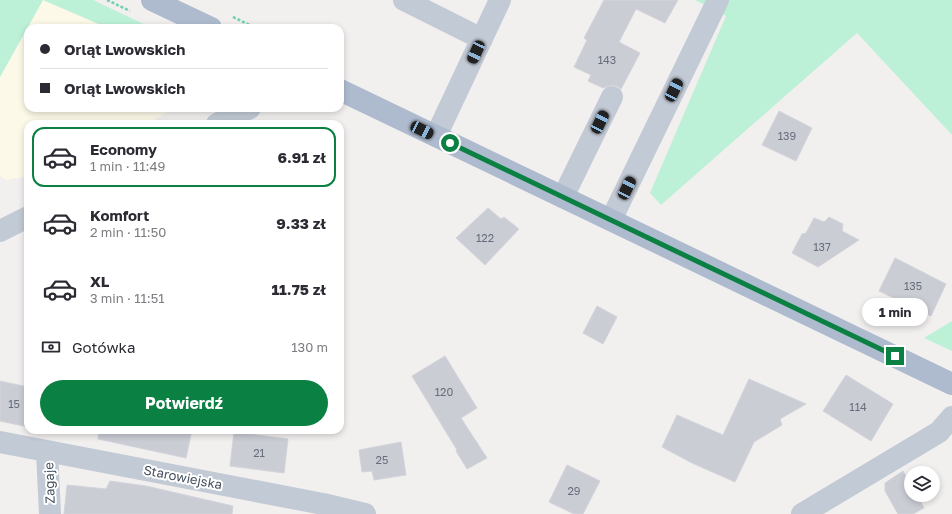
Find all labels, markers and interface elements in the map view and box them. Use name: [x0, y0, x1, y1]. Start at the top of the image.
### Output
car: [465, 39, 487, 65]
text: Orląt Lwowskich: [64, 40, 185, 58]
house number: 143: [598, 53, 616, 66]
car: [663, 77, 685, 103]
text: Orląt Lwowskich: [64, 79, 185, 97]
car: [589, 109, 611, 135]
car: [409, 119, 435, 141]
house number: 139: [778, 129, 796, 142]
route start: [441, 134, 459, 152]
icon: car: [42, 139, 78, 175]
text: Economy: [90, 140, 157, 158]
text: 6.91 zł: [277, 148, 326, 166]
text: 1 min · 11:49: [90, 158, 165, 174]
car: [616, 175, 638, 201]
icon: car: [42, 205, 78, 241]
text: Komfort: [90, 206, 149, 224]
text: 9.33 zł: [276, 214, 326, 232]
text: 2 min · 11:50: [90, 224, 166, 240]
house number: 122: [476, 231, 494, 244]
house number: 137: [813, 240, 831, 253]
icon: car: [42, 271, 78, 307]
text: XL: [90, 272, 109, 290]
house number: 135: [904, 279, 922, 292]
text: 11.75 zł: [271, 280, 326, 298]
text: 3 min · 11:51: [90, 290, 165, 306]
callout: 1 min: [862, 298, 928, 326]
text: 1 min: [879, 304, 911, 320]
icon: cash: [40, 336, 62, 358]
text: Gotówka: [72, 338, 135, 356]
text: 130 m: [291, 339, 328, 355]
route end: [886, 347, 904, 365]
button: Potwierdź: [40, 380, 328, 426]
house number: 120: [435, 385, 453, 398]
house number: 15: [8, 397, 20, 410]
house number: 114: [849, 400, 867, 413]
house number: 21: [253, 446, 265, 459]
house number: 25: [376, 453, 388, 466]
street label: Zagaje: [40, 462, 58, 504]
street label: Starowiejska: [142, 462, 224, 492]
map controls: [904, 466, 940, 502]
button: layers: [904, 466, 940, 502]
house number: 29: [567, 484, 581, 497]

